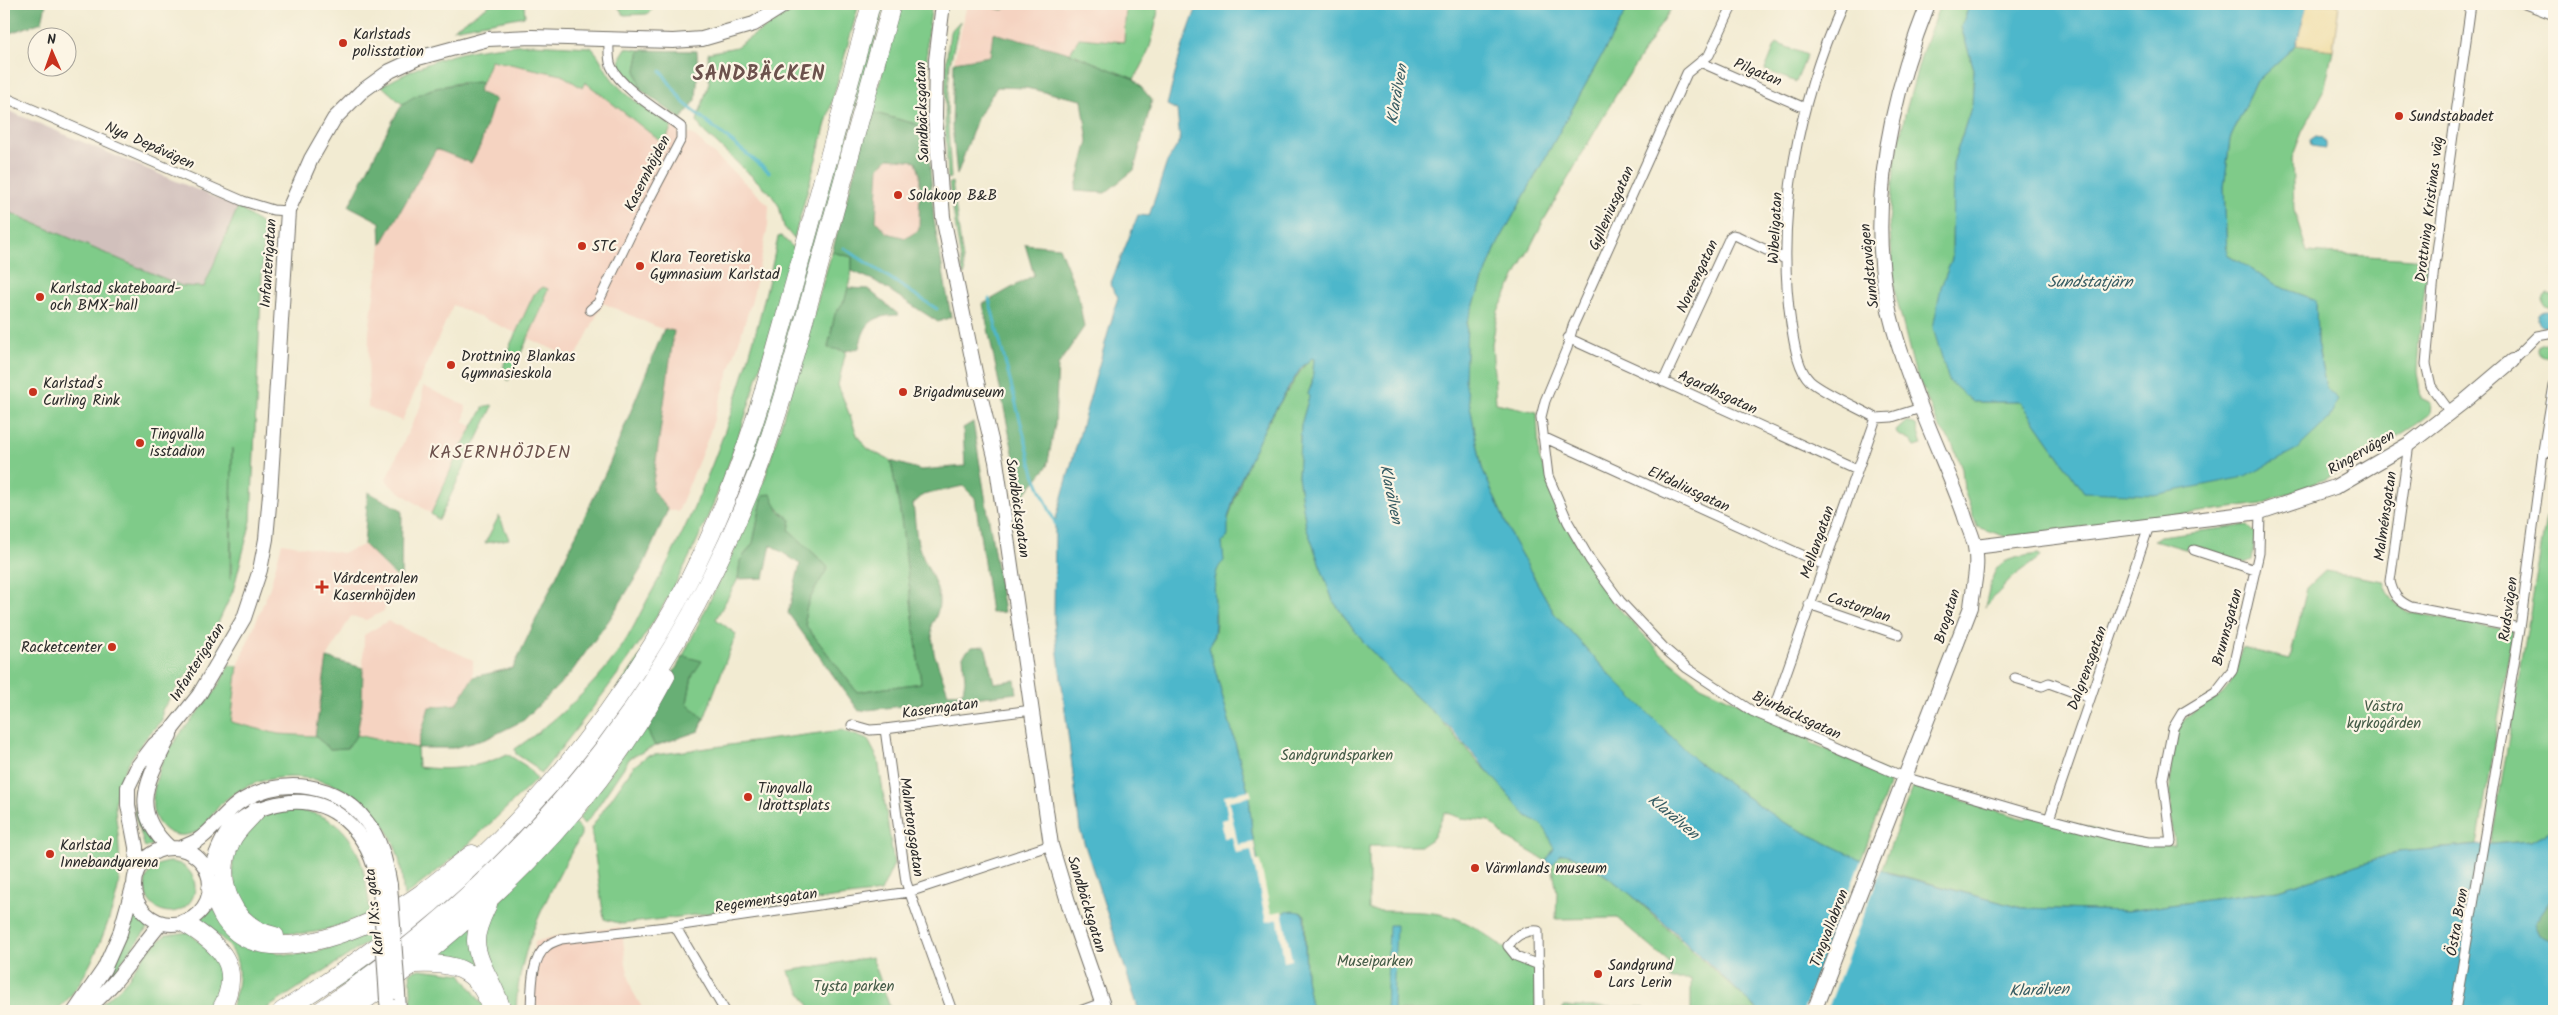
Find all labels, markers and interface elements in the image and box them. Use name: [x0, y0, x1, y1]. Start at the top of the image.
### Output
place label: Karlstads polisstation: [352, 23, 424, 64]
north arrow: [28, 28, 78, 78]
text: N: [47, 29, 57, 51]
marker: Karlstads polisstation: [337, 37, 349, 49]
street label: Pilgatan: [1730, 52, 1785, 94]
district label: SANDBÄCKEN: [693, 59, 825, 91]
street label: Sandbäcksgatan: [909, 61, 937, 163]
water label: Klarälven: [1380, 61, 1415, 126]
place label: Sundstabadet: [2409, 105, 2494, 129]
marker: Sundstabadet: [2393, 110, 2405, 122]
street label: Nya Depåvägen: [101, 115, 198, 176]
street label: Kasernhöjden: [618, 131, 677, 216]
street label: Drottning Kristinas väg: [2409, 135, 2451, 283]
street label: Gylleniusgatan: [1583, 162, 1641, 255]
place label: Solakoop B&B: [908, 184, 997, 208]
marker: Solakoop B&B: [892, 189, 904, 201]
street label: Wibeligatan: [1762, 191, 1790, 265]
street label: Infanterigatan: [254, 218, 284, 309]
street label: Sundstavägen: [1854, 222, 1886, 310]
place label: STC: [592, 235, 617, 259]
street label: Noreengatan: [1670, 236, 1725, 317]
marker: STC: [576, 240, 588, 252]
place label: Klara Teoretiska Gymnasium Karlstad: [650, 246, 780, 287]
marker: Klara Teoretiska Gymnasium Karlstad: [634, 260, 646, 272]
water label: Sundstatjärn: [2048, 270, 2134, 295]
place label: Karlstad skateboard- och BMX-hall: [50, 277, 181, 318]
marker: Karlstad skateboard- och BMX-hall: [34, 291, 46, 303]
place label: Drottning Blankas Gymnasieskola: [461, 345, 576, 386]
marker: Drottning Blankas Gymnasieskola: [445, 359, 457, 371]
street label: Agardhsgatan: [1674, 364, 1761, 422]
place label: Karlstad's Curling Rink: [43, 372, 121, 413]
place label: Brigadmuseum: [913, 381, 1004, 405]
marker: Karlstad's Curling Rink: [27, 386, 39, 398]
marker: Brigadmuseum: [897, 386, 909, 398]
place label: Tingvalla isstadion: [150, 423, 205, 464]
street label: Ringervägen: [2323, 424, 2400, 482]
marker: Tingvalla isstadion: [134, 437, 146, 449]
district label: KASERNHÖJDEN: [429, 439, 571, 468]
street label: Sandbäcksgatan: [998, 457, 1036, 560]
street label: Elfdaliusgatan: [1643, 460, 1734, 519]
water label: Klarälven: [1372, 462, 1409, 528]
street label: Malménsgatan: [2368, 470, 2404, 563]
street label: Mellangatan: [1794, 503, 1842, 582]
place label: Vårdcentralen Kasernhöjden: [333, 567, 418, 608]
street label: Rudsvägen: [2493, 575, 2525, 643]
marker: Vårdcentralen Kasernhöjden: [315, 580, 329, 594]
street label: Castorplan: [1824, 586, 1894, 630]
street label: Brogatan: [1928, 586, 1968, 647]
street label: Brunnsgatan: [2206, 586, 2250, 669]
street label: Infanterigatan: [164, 618, 232, 707]
street label: Dalgrensgatan: [2062, 623, 2114, 714]
place label: Racketcenter: [21, 636, 103, 660]
marker: Racketcenter: [106, 641, 118, 653]
street label: Bjurbäcksgatan: [1748, 685, 1845, 747]
street label: Kaserngatan: [900, 692, 980, 726]
park label: Västra kyrkogården: [2347, 695, 2421, 736]
park label: Sandgrundsparken: [1281, 744, 1393, 768]
street label: Malmtorgsgatan: [892, 776, 930, 879]
place label: Tingvalla Idrottsplats: [758, 777, 831, 818]
water label: Klarälven: [1642, 788, 1705, 847]
marker: Tingvalla Idrottsplats: [742, 791, 754, 803]
place label: Karlstad Innebandyarena: [60, 834, 159, 875]
marker: Karlstad Innebandyarena: [44, 848, 56, 860]
street label: Sandbäcksgatan: [1060, 853, 1112, 956]
place label: Värmlands museum: [1485, 857, 1607, 881]
marker: Värmlands museum: [1469, 862, 1481, 874]
street label: Karl IX:s gata: [358, 867, 392, 957]
street label: Regementsgatan: [713, 882, 819, 920]
street label: Tingvallabron: [1804, 886, 1856, 971]
street label: Östra Bron: [2440, 886, 2476, 958]
park label: Museiparken: [1337, 950, 1413, 974]
place label: Sandgrund Lars Lerin: [1608, 954, 1674, 995]
marker: Sandgrund Lars Lerin: [1592, 968, 1604, 980]
park label: Tysta parken: [813, 975, 895, 999]
water label: Klarälven: [2009, 977, 2071, 1004]

